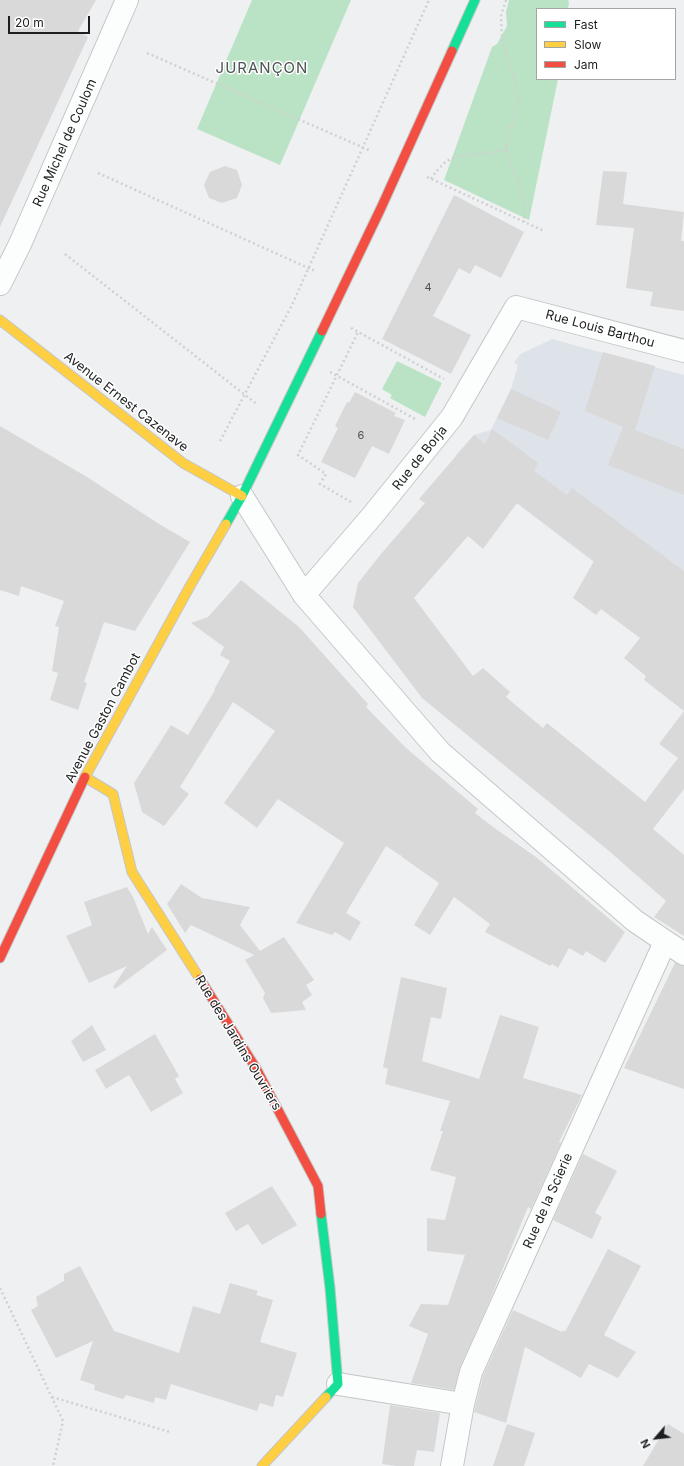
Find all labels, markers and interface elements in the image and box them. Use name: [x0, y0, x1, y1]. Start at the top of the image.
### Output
scale bar: [10, 8, 92, 34]
legend: [536, 8, 676, 80]
text: 20 m: [15, 15, 44, 30]
text: Fast: [574, 17, 598, 32]
text: Slow: [574, 37, 601, 52]
text: Jam: [574, 57, 598, 72]
district label: JURANÇON: [216, 59, 308, 77]
street label: Rue Michel de Coulom: [30, 77, 100, 209]
house number: 4: [424, 281, 432, 295]
street label: Rue Louis Barthou: [544, 307, 656, 351]
street label: Avenue Ernest Cazenave: [61, 349, 191, 455]
street label: Rue de Borja: [389, 423, 451, 493]
house number: 6: [358, 429, 364, 443]
street label: Avenue Gaston Cambot: [62, 650, 144, 786]
street label: Rue des Jardins Ouvriers: [192, 973, 284, 1113]
street label: Rue de la Scierie: [520, 1151, 576, 1251]
north arrow: [636, 1418, 676, 1458]
text: N: [637, 1437, 654, 1451]

